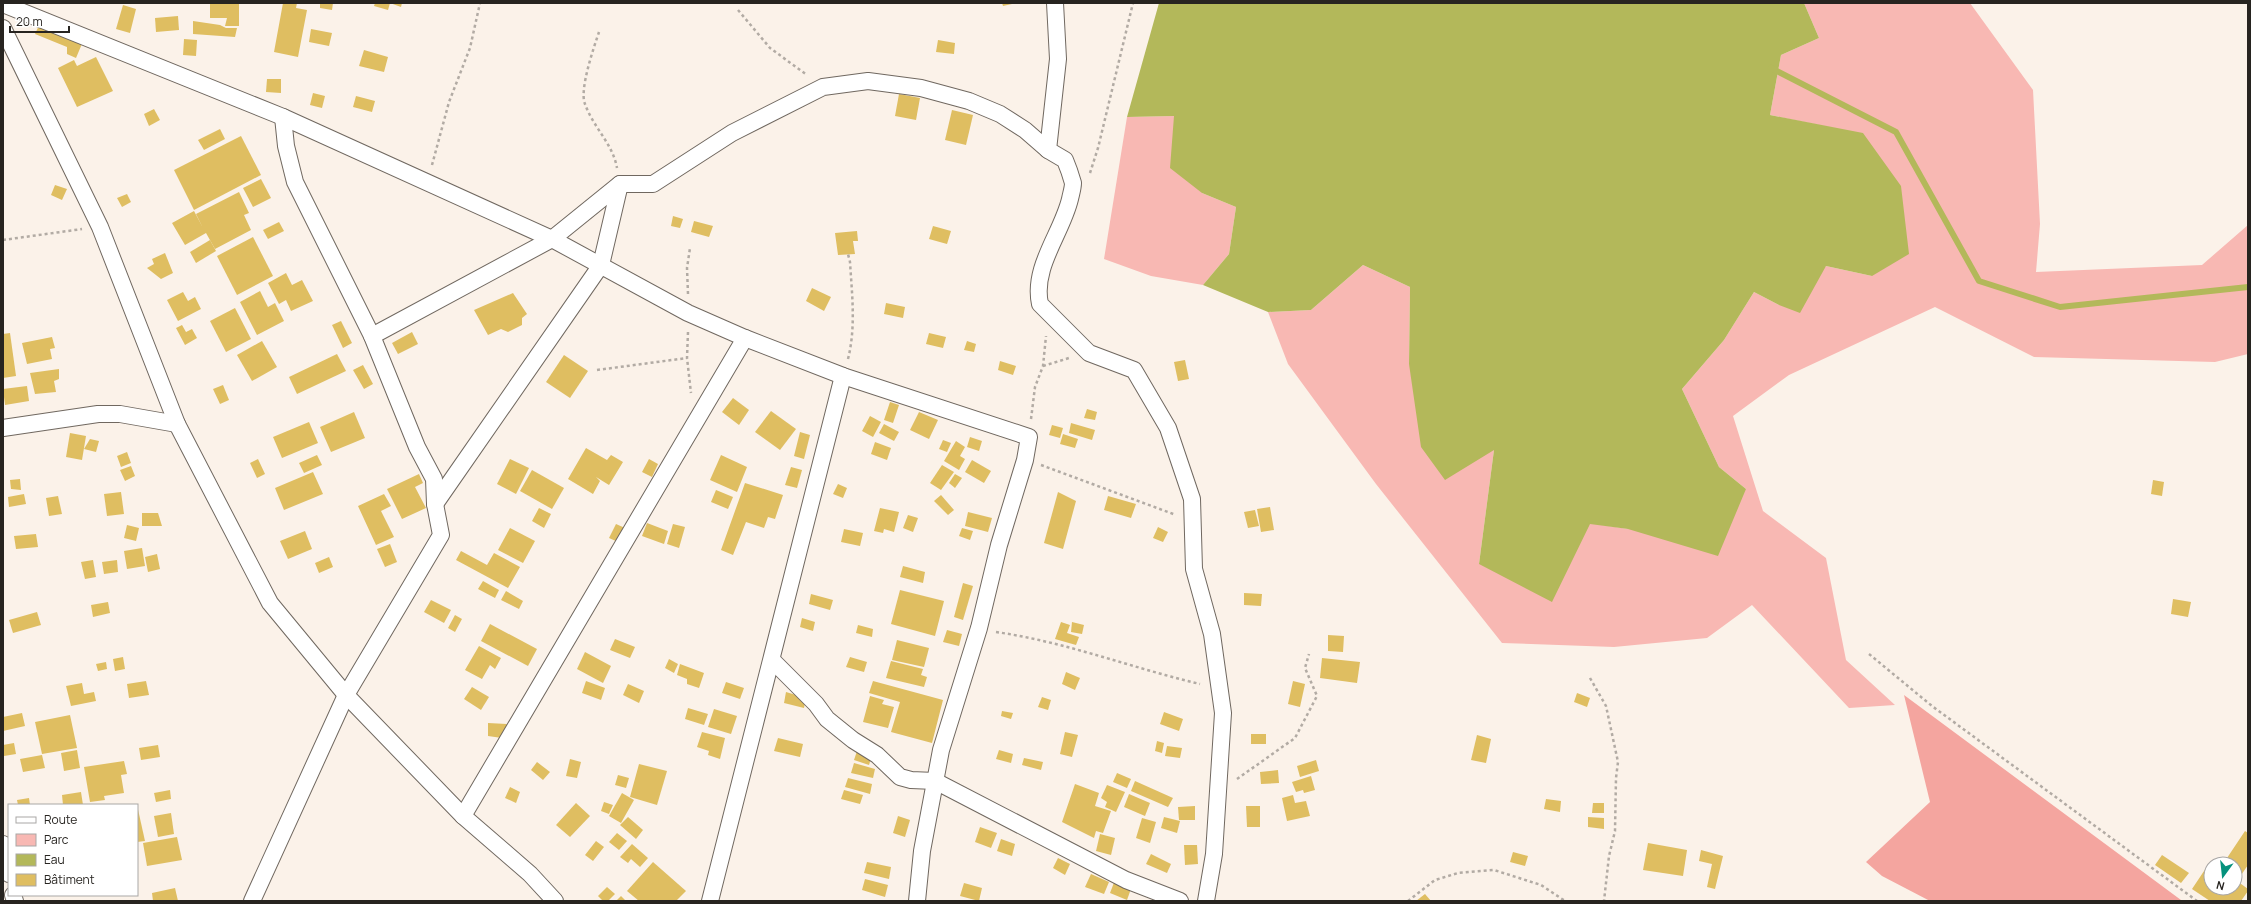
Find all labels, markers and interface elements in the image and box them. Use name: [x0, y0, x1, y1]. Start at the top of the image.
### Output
scale bar: [10, 8, 69, 34]
text: 20 m: [16, 13, 43, 30]
legend: [8, 804, 138, 896]
text: Route: [44, 811, 77, 828]
text: Parc: [44, 831, 69, 848]
text: Eau: [44, 851, 65, 868]
north arrow: [2203, 856, 2243, 896]
text: Bâtiment: [44, 871, 95, 888]
text: N: [2214, 878, 2226, 894]

